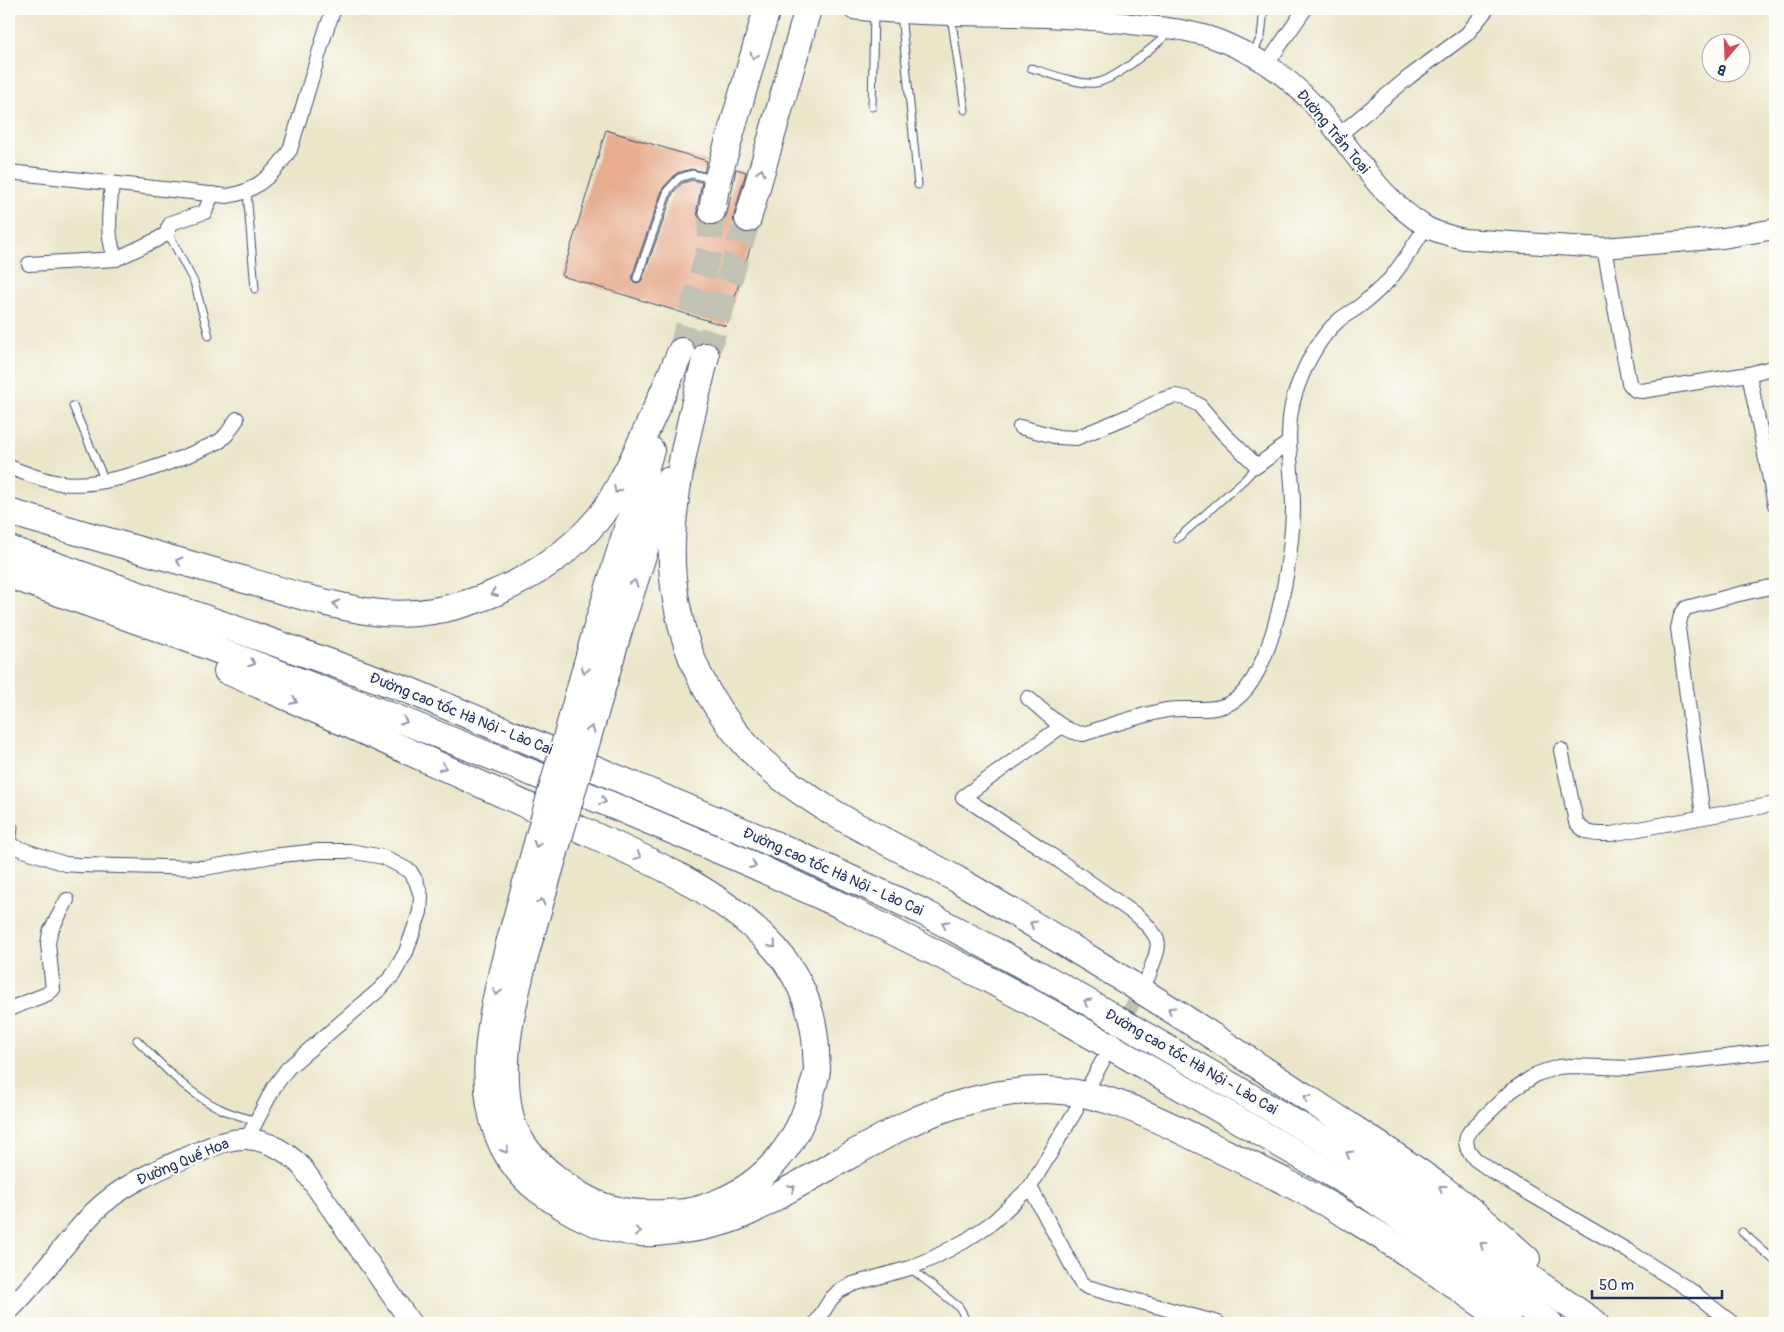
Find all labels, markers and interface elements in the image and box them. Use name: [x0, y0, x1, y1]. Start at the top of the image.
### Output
north arrow: [1702, 32, 1752, 82]
one-way arrow: [749, 51, 759, 59]
text: B: [1715, 60, 1728, 79]
street label: Đường Trần Toại: [1292, 85, 1375, 178]
one-way arrow: [756, 168, 766, 176]
one-way arrow: [613, 485, 623, 494]
one-way arrow: [174, 556, 183, 567]
one-way arrow: [628, 579, 638, 588]
one-way arrow: [490, 586, 499, 597]
one-way arrow: [331, 599, 340, 610]
one-way arrow: [247, 657, 256, 667]
one-way arrow: [581, 666, 591, 674]
street label: Đường cao tốc Hà Nội - Lào Cai: [367, 669, 556, 760]
one-way arrow: [289, 694, 298, 705]
one-way arrow: [399, 715, 408, 725]
one-way arrow: [585, 725, 595, 734]
one-way arrow: [438, 760, 447, 771]
one-way arrow: [598, 795, 607, 806]
street label: Đường cao tốc Hà Nội - Lào Cai: [740, 824, 927, 921]
one-way arrow: [533, 839, 543, 847]
one-way arrow: [633, 850, 642, 861]
one-way arrow: [748, 859, 757, 870]
one-way arrow: [535, 898, 546, 906]
one-way arrow: [941, 920, 950, 930]
one-way arrow: [1029, 921, 1038, 931]
one-way arrow: [767, 940, 776, 949]
one-way arrow: [493, 987, 503, 996]
one-way arrow: [1084, 998, 1093, 1008]
street label: Đường cao tốc Hà Nội - Lào Cai: [1102, 1005, 1281, 1119]
one-way arrow: [1167, 1006, 1176, 1016]
one-way arrow: [1304, 1095, 1313, 1104]
street label: Đường Quế Hoa: [134, 1134, 232, 1190]
one-way arrow: [499, 1145, 509, 1154]
one-way arrow: [1345, 1150, 1354, 1160]
one-way arrow: [786, 1185, 795, 1195]
one-way arrow: [1439, 1186, 1448, 1194]
one-way arrow: [635, 1227, 643, 1238]
one-way arrow: [1479, 1242, 1489, 1251]
scale bar: [1592, 1267, 1722, 1299]
text: 50 m: [1599, 1276, 1634, 1295]

